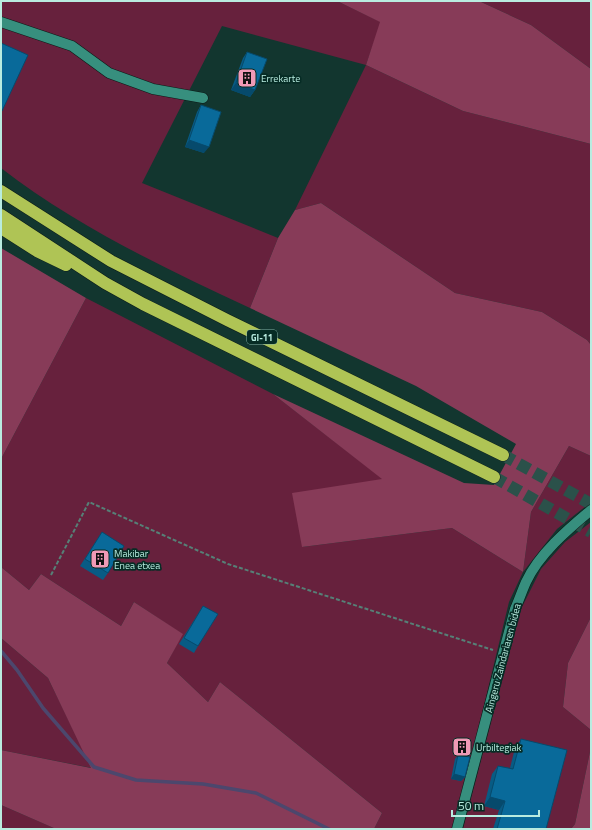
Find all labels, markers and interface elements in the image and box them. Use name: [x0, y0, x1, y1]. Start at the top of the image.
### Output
building icon: Errekarte: [236, 67, 258, 89]
place label: Errekarte: [261, 71, 300, 86]
road number: GI-11: [247, 330, 277, 344]
place label: Makibar Enea etxea: [114, 546, 160, 573]
building icon: Makibar Enea etxea: [89, 548, 111, 570]
street label: Aingeru Zaindariaren bidea: [481, 602, 525, 714]
building icon: Urbiltegiak: [451, 736, 473, 758]
place label: Urbiltegiak: [476, 740, 522, 755]
scale bar: [452, 792, 539, 818]
text: 50 m: [458, 796, 484, 815]

